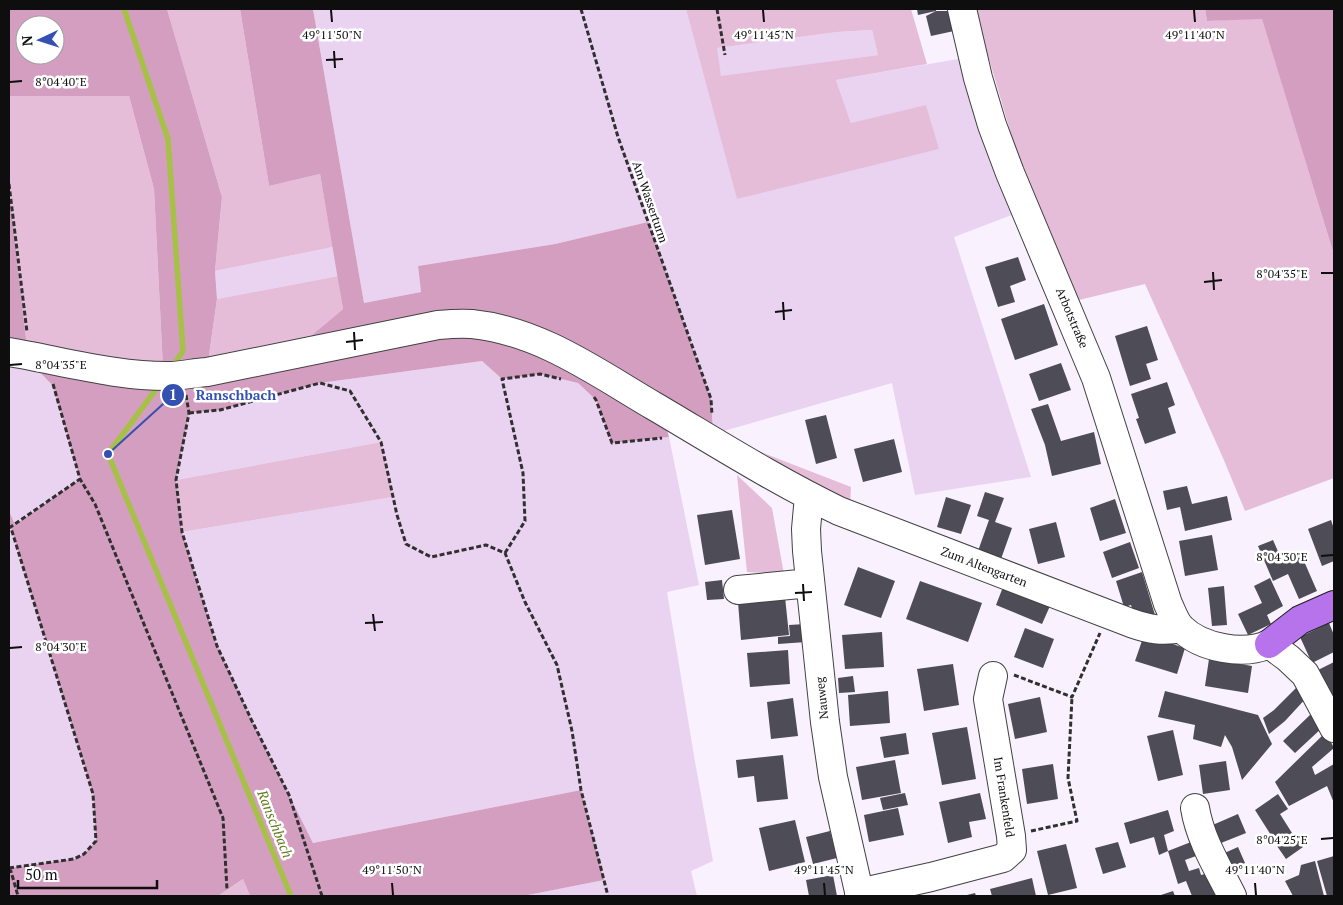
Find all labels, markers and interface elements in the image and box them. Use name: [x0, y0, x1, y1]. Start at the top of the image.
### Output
north arrow: [15, 15, 65, 65]
text: 49°11'50"N: [302, 27, 362, 42]
text: 49°11'45"N: [734, 27, 794, 42]
text: 49°11'40"N: [1165, 27, 1225, 42]
text: N: [17, 35, 36, 47]
text: 8°04'40"E: [35, 74, 87, 89]
street label: Am Wasserturm: [629, 159, 672, 245]
text: 8°04'35"E: [1256, 266, 1308, 281]
street label: Arbotstraße: [1053, 285, 1092, 350]
text: 8°04'35"E: [35, 357, 87, 372]
callout: Ranschbach: [161, 380, 286, 409]
text: 1: [169, 384, 177, 404]
text: Ranschbach: [196, 385, 276, 404]
street label: Zum Altengarten: [939, 543, 1029, 590]
text: 8°04'30"E: [1256, 549, 1308, 564]
text: 8°04'30"E: [35, 639, 87, 654]
street label: Nauweg: [812, 675, 831, 720]
street label: Im Frankenfeld: [991, 756, 1018, 839]
water label: Ranschbach: [253, 786, 298, 861]
text: 8°04'25"E: [1256, 832, 1308, 847]
scale bar: [18, 858, 156, 890]
text: 49°11'50"N: [362, 862, 422, 877]
text: 49°11'45"N: [794, 862, 854, 877]
text: 49°11'40"N: [1225, 862, 1285, 877]
text: 50 m: [25, 864, 58, 884]

